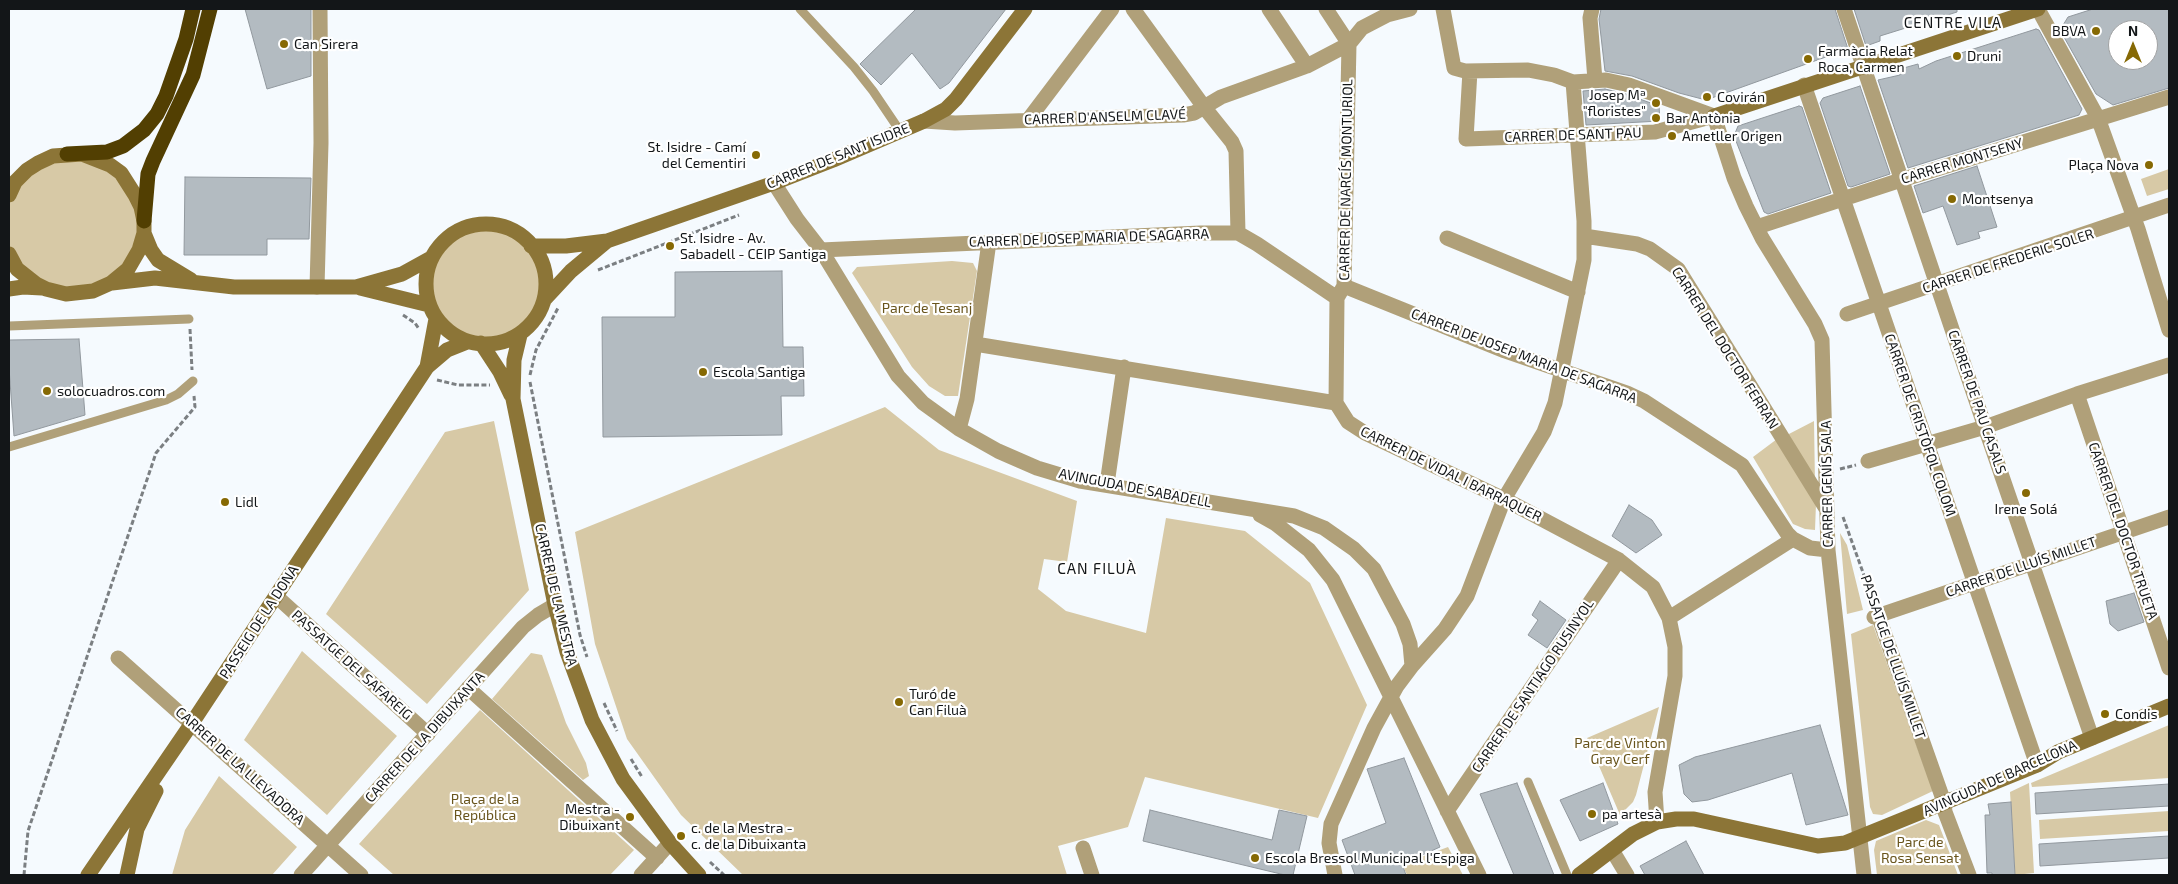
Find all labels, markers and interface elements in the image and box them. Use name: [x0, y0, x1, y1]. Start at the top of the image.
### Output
district label: CENTRE VILA: [1902, 14, 2004, 32]
north arrow: [2108, 20, 2158, 70]
text: N: [2128, 22, 2138, 39]
place label: BBVA: [2052, 23, 2086, 39]
marker: BBVA: [2090, 25, 2102, 37]
place label: Can Sirera: [294, 36, 358, 52]
marker: Can Sirera: [278, 38, 290, 50]
place label: Farmàcia Relat Roca, Carmen: [1818, 43, 1913, 75]
place label: Druni: [1967, 48, 2001, 64]
marker: Druni: [1951, 50, 1963, 62]
marker: Farmàcia Relat Roca, Carmen: [1802, 53, 1814, 65]
street label: CARRER DE NARCÍS MONTURIOL: [1336, 79, 1356, 281]
place label: Josep Mª "floristes": [1583, 87, 1646, 120]
place label: Covirán: [1717, 89, 1765, 105]
marker: Covirán: [1701, 91, 1713, 103]
marker: Josep Mª "floristes": [1650, 97, 1662, 109]
street label: CARRER D'ANSELM CLAVÉ: [1024, 106, 1186, 128]
place label: Bar Antònia: [1666, 110, 1741, 126]
marker: Bar Antònia: [1650, 112, 1662, 124]
street label: CARRER DE SANT ISIDRE: [764, 120, 912, 192]
street label: CARRER DE SANT PAU: [1504, 124, 1642, 146]
place label: Ametller Origen: [1682, 128, 1782, 144]
marker: Ametller Origen: [1666, 130, 1678, 142]
street label: CARRER MONTSENY: [1899, 134, 2025, 188]
place label: St. Isidre - Camí del Cementiri: [647, 139, 746, 172]
marker: St. Isidre - Camí del Cementiri: [750, 149, 762, 161]
place label: Plaça Nova: [2068, 157, 2139, 173]
marker: Plaça Nova: [2143, 159, 2155, 171]
place label: Montsenya: [1962, 191, 2033, 207]
marker: Montsenya: [1946, 193, 1958, 205]
street label: CARRER DE JOSEP MARIA DE SAGARRA: [969, 225, 1209, 251]
street label: CARRER DE FREDERIC SOLER: [1920, 225, 2096, 297]
place label: St. Isidre - Av. Sabadell - CEIP Santiga: [680, 230, 826, 262]
marker: St. Isidre - Av. Sabadell - CEIP Santiga: [664, 240, 676, 252]
street label: CARRER DEL DOCTOR FERRAN: [1668, 264, 1782, 432]
park label: Parc de Tesanj: [882, 300, 972, 316]
street label: CARRER DE JOSEP MARIA DE SAGARRA: [1409, 305, 1639, 407]
street label: CARRER DE PAU CASALS: [1944, 328, 2010, 476]
street label: CARRER DE CRISTÒFOL COLOM: [1881, 331, 1959, 519]
place label: Escola Santiga: [713, 364, 806, 380]
marker: Escola Santiga: [697, 366, 709, 378]
place label: solocuadros.com: [57, 383, 165, 399]
marker: solocuadros.com: [41, 385, 53, 397]
street label: CARRER GENÍS SALA: [1817, 420, 1837, 548]
street label: CARRER DE VIDAL I BARRAQUER: [1358, 423, 1544, 525]
street label: CARRER DEL DOCTOR TRUETA: [2085, 440, 2161, 622]
street label: AVINGUDA DE SABADELL: [1057, 465, 1213, 511]
marker: Irene Solá: [2020, 487, 2032, 499]
place label: Lidl: [235, 494, 258, 510]
marker: Lidl: [219, 496, 231, 508]
place label: Irene Solá: [1994, 501, 2058, 517]
street label: CARRER DE LA MESTRA: [531, 522, 581, 668]
street label: CARRER DE LLUÍS MILLET: [1943, 533, 2099, 601]
district label: CAN FILUÀ: [1056, 560, 1138, 578]
street label: PASSEIG DE LA DONA: [216, 562, 302, 682]
street label: PASSATGE DE LLUÍS MILLET: [1857, 573, 1929, 741]
street label: CARRER DE SANTIAGO RUSINYOL: [1469, 596, 1597, 776]
street label: PASSATGE DEL SAFAREIG: [288, 606, 416, 724]
street label: CARRER DE LA DIBUIXANTA: [362, 668, 488, 806]
place label: Turó de Can Filuà: [909, 686, 967, 719]
marker: Turó de Can Filuà: [893, 696, 905, 708]
street label: CARRER DE LA LLEVADORA: [172, 704, 308, 828]
place label: Condis: [2115, 706, 2158, 722]
marker: Condis: [2099, 708, 2111, 720]
park label: Parc de Vinton Gray Cerf: [1574, 735, 1666, 768]
street label: AVINGUDA DE BARCELONA: [1921, 736, 2079, 820]
park label: Plaça de la República: [451, 791, 519, 824]
place label: Mestra - Dibuixant: [559, 801, 620, 834]
place label: pa artesà: [1602, 806, 1662, 822]
marker: pa artesà: [1586, 808, 1598, 820]
marker: Mestra - Dibuixant: [624, 811, 636, 823]
place label: c. de la Mestra - c. de la Dibuixanta: [691, 820, 806, 852]
marker: c. de la Mestra - c. de la Dibuixanta: [675, 830, 687, 842]
park label: Parc de Rosa Sensat: [1881, 834, 1959, 866]
place label: Escola Bressol Municipal l'Espiga: [1265, 850, 1475, 866]
marker: Escola Bressol Municipal l'Espiga: [1249, 852, 1261, 864]

